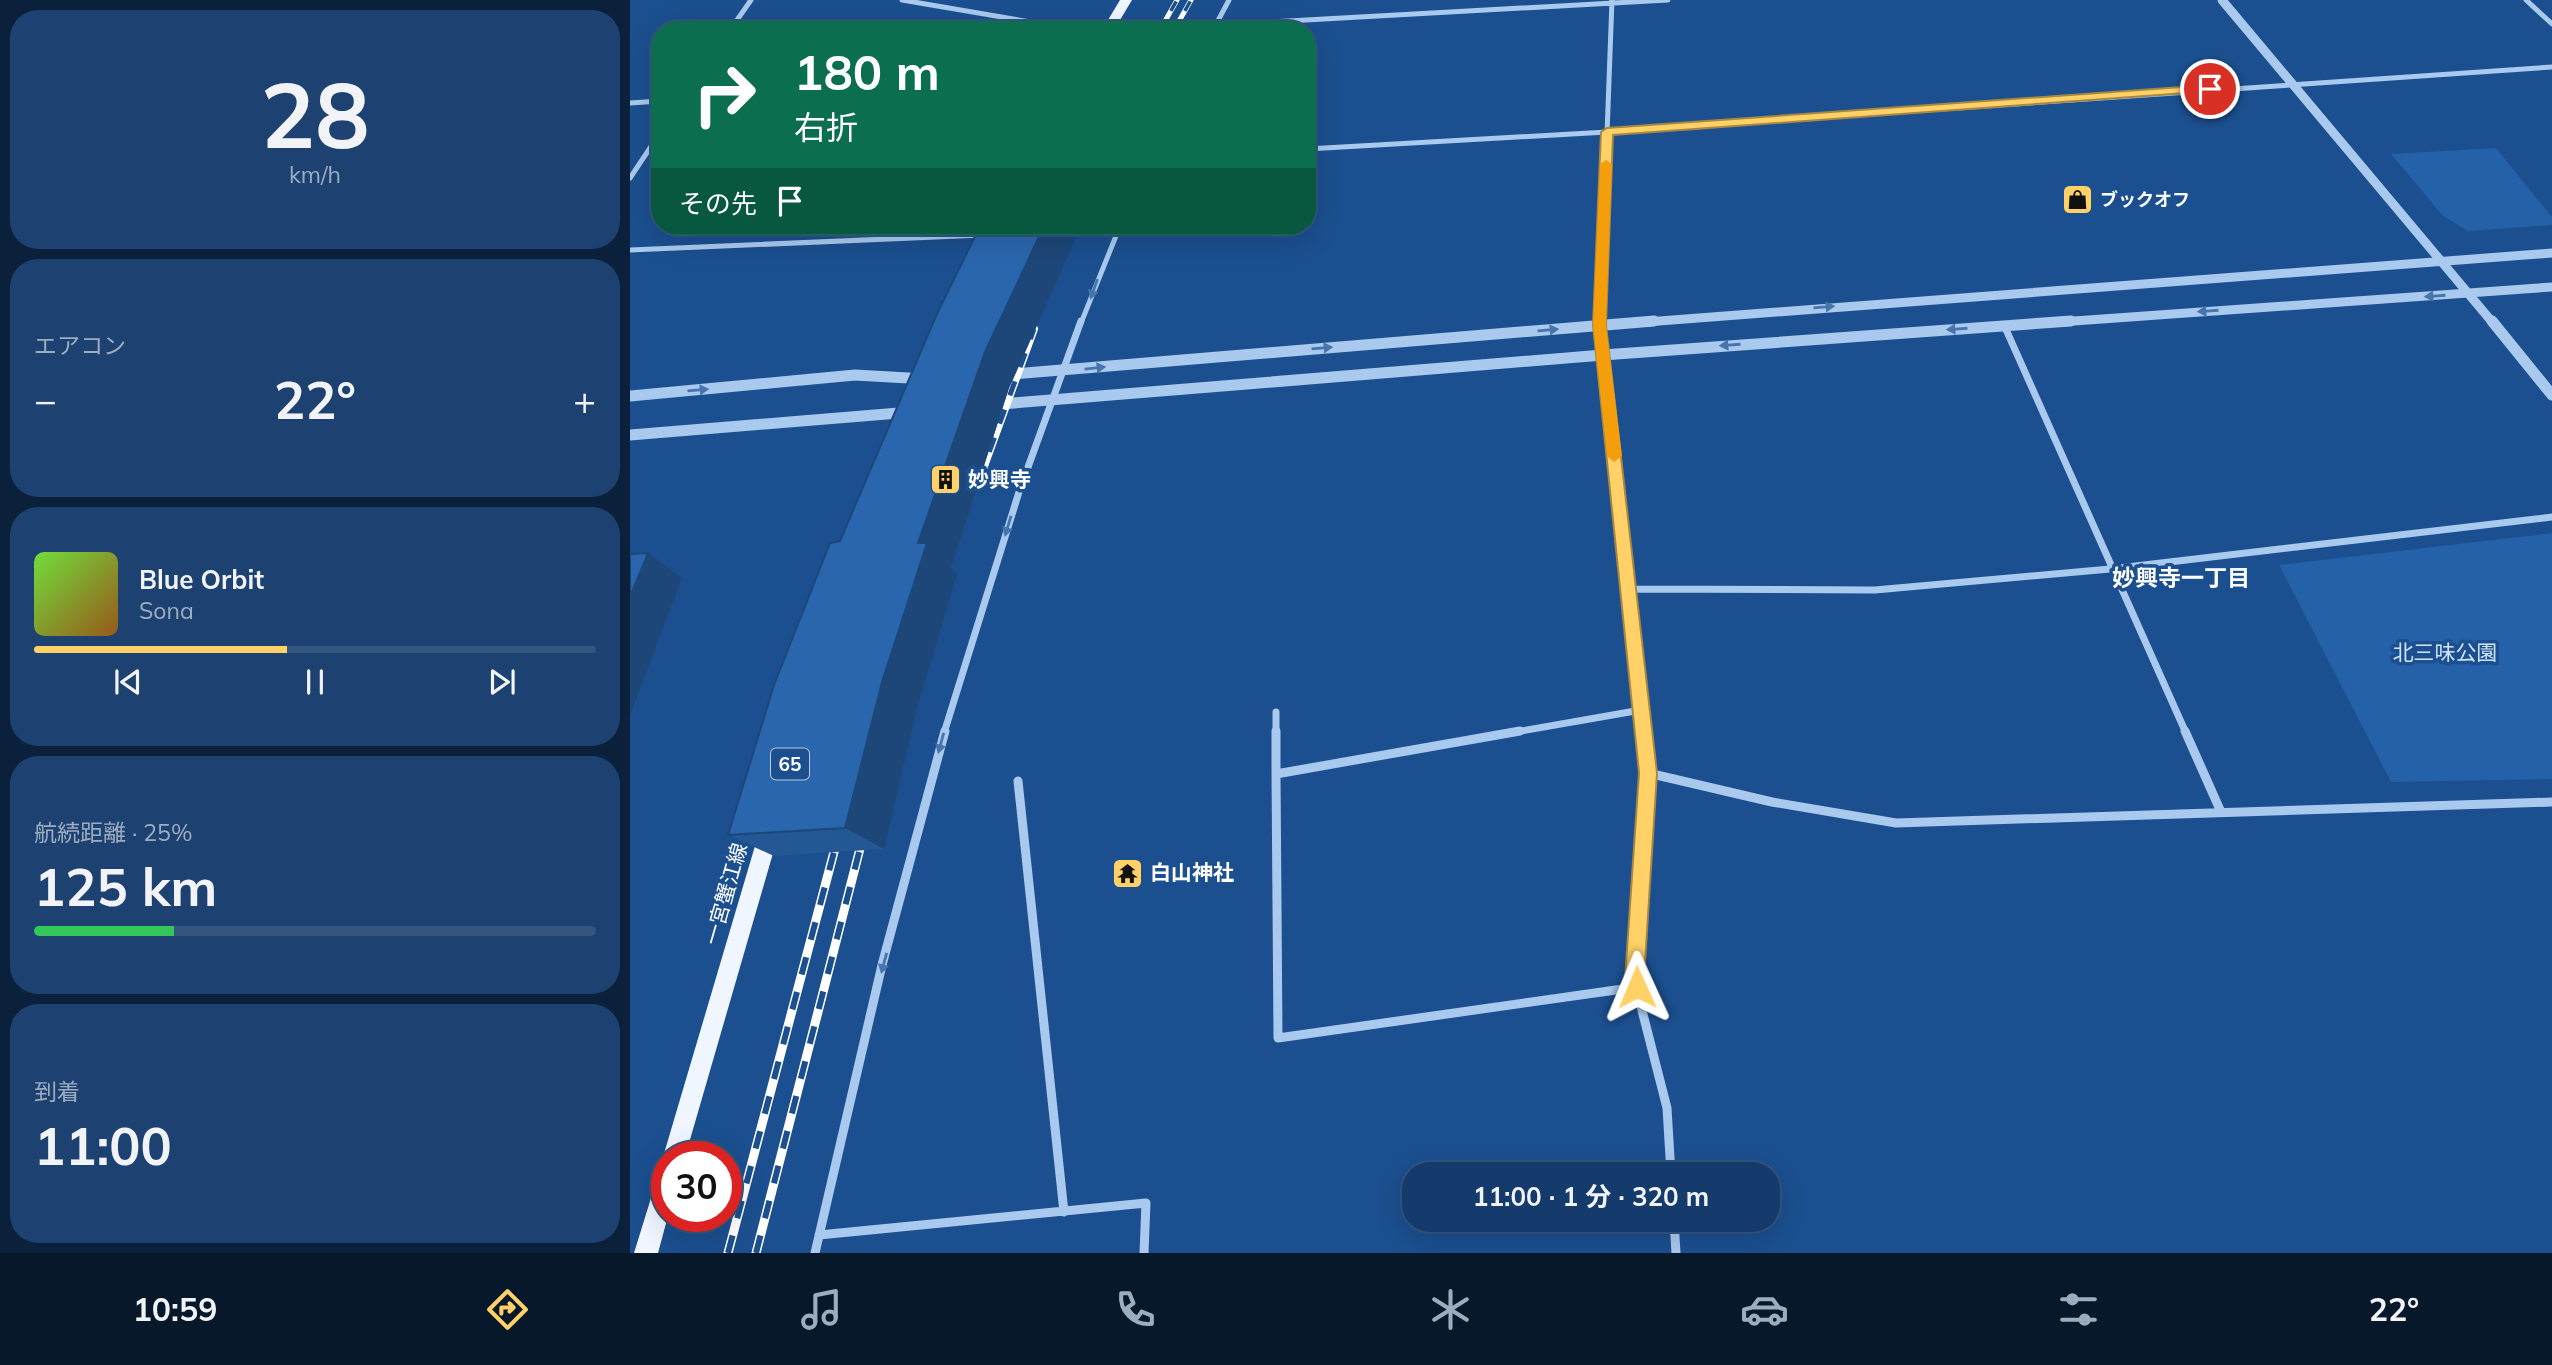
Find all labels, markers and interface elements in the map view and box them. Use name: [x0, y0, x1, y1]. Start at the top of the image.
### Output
text: 180 m: [794, 41, 940, 102]
icon: right: [679, 49, 770, 140]
text: 28: [260, 57, 370, 171]
pin: [2180, 59, 2240, 119]
icon: arrive: [2191, 70, 2229, 108]
text: 右折: [794, 107, 858, 147]
text: km/h: [289, 160, 341, 189]
icon: arrive: [771, 182, 809, 220]
shop icon: ブックオフ: [2060, 183, 2094, 217]
text: その先: [679, 187, 757, 220]
place label: ブックオフ: [2100, 188, 2190, 211]
one-way arrow: [1088, 278, 1099, 299]
one-way arrow: [2424, 290, 2446, 301]
one-way arrow: [1813, 301, 1835, 312]
one-way arrow: [2197, 306, 2219, 317]
one-way arrow: [1538, 324, 1560, 335]
one-way arrow: [1945, 324, 1967, 335]
text: エアコン: [34, 331, 126, 360]
one-way arrow: [1719, 340, 1741, 351]
one-way arrow: [1311, 342, 1333, 353]
one-way arrow: [1084, 363, 1106, 374]
text: 22°: [274, 367, 356, 432]
text: −: [34, 376, 57, 424]
text: +: [573, 376, 596, 424]
one-way arrow: [687, 384, 709, 395]
building icon: 妙興寺: [928, 463, 962, 497]
place label: 妙興寺: [968, 466, 1031, 492]
one-way arrow: [1003, 515, 1013, 536]
text: Blue Orbit: [139, 563, 264, 596]
district label: 妙興寺一丁目: [2112, 563, 2250, 592]
text: Sona: [139, 596, 194, 625]
park label: 北三味公園: [2393, 639, 2498, 665]
icon: previous: [109, 663, 147, 701]
icon: pause: [296, 663, 334, 701]
icon: next: [483, 663, 521, 701]
one-way arrow: [935, 732, 946, 754]
road number: 65: [771, 748, 809, 779]
text: 航続距離 · 25%: [34, 818, 192, 847]
street label: 一宮蟹江線: [698, 840, 752, 948]
text: 125 km: [34, 854, 217, 919]
temple icon: 白山神社: [1110, 856, 1144, 890]
place label: 白山神社: [1150, 859, 1234, 885]
position arrow: [1600, 950, 1674, 1024]
one-way arrow: [878, 952, 889, 974]
text: 到着: [34, 1077, 80, 1106]
text: 11:00: [34, 1113, 172, 1178]
speed limit sign: 30: [651, 1141, 742, 1232]
text: 11:00 · 1 分 · 320 m: [1473, 1180, 1709, 1213]
icon: directions: [483, 1285, 532, 1334]
icon: music: [797, 1285, 846, 1334]
icon: phone: [1111, 1285, 1160, 1334]
icon: climate: [1426, 1285, 1475, 1334]
icon: car: [1740, 1285, 1789, 1334]
icon: filters: [2054, 1285, 2103, 1334]
text: 10:59: [133, 1289, 217, 1329]
text: 22°: [2369, 1289, 2419, 1329]

